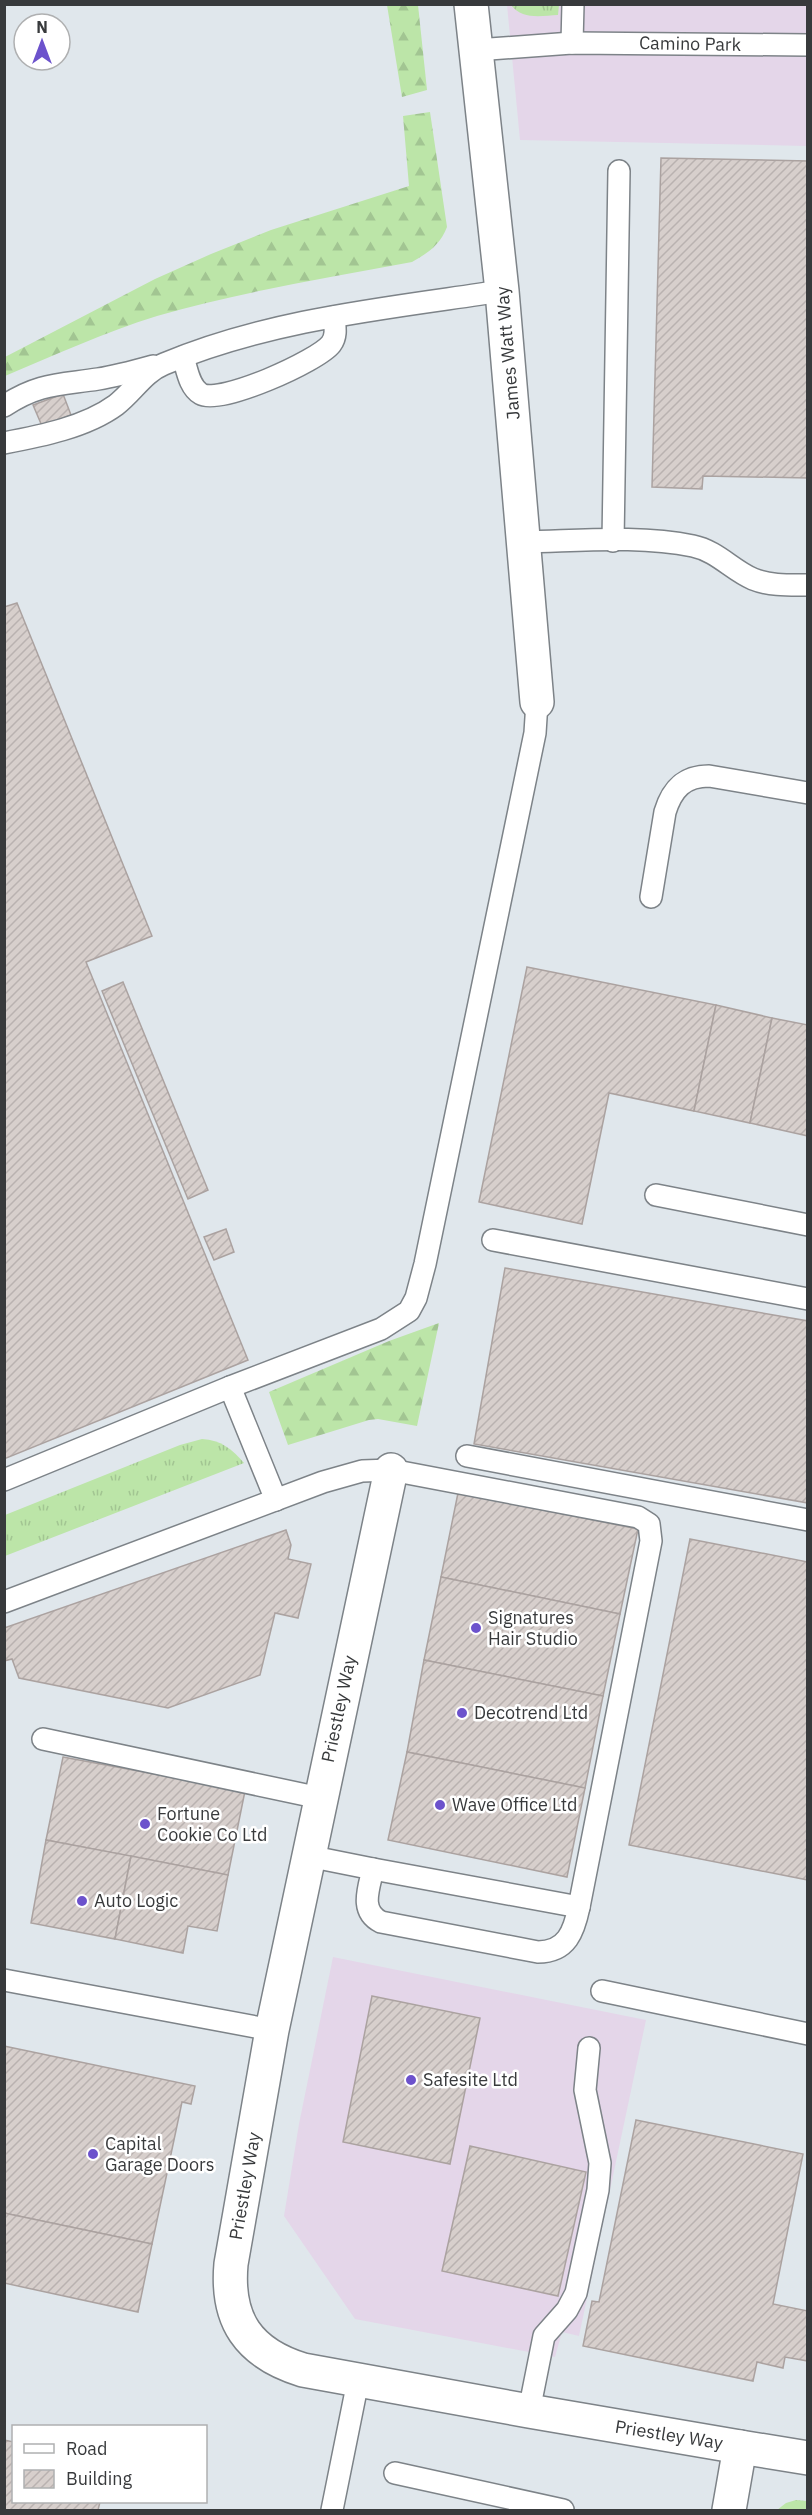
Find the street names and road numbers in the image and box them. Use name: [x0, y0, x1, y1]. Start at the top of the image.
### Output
street label: Camino Park: [639, 31, 742, 56]
street label: James Watt Way: [490, 285, 525, 421]
street label: Priestley Way: [316, 1653, 361, 1765]
street label: Priestley Way: [224, 2130, 265, 2242]
street label: Priestley Way: [613, 2415, 725, 2454]

